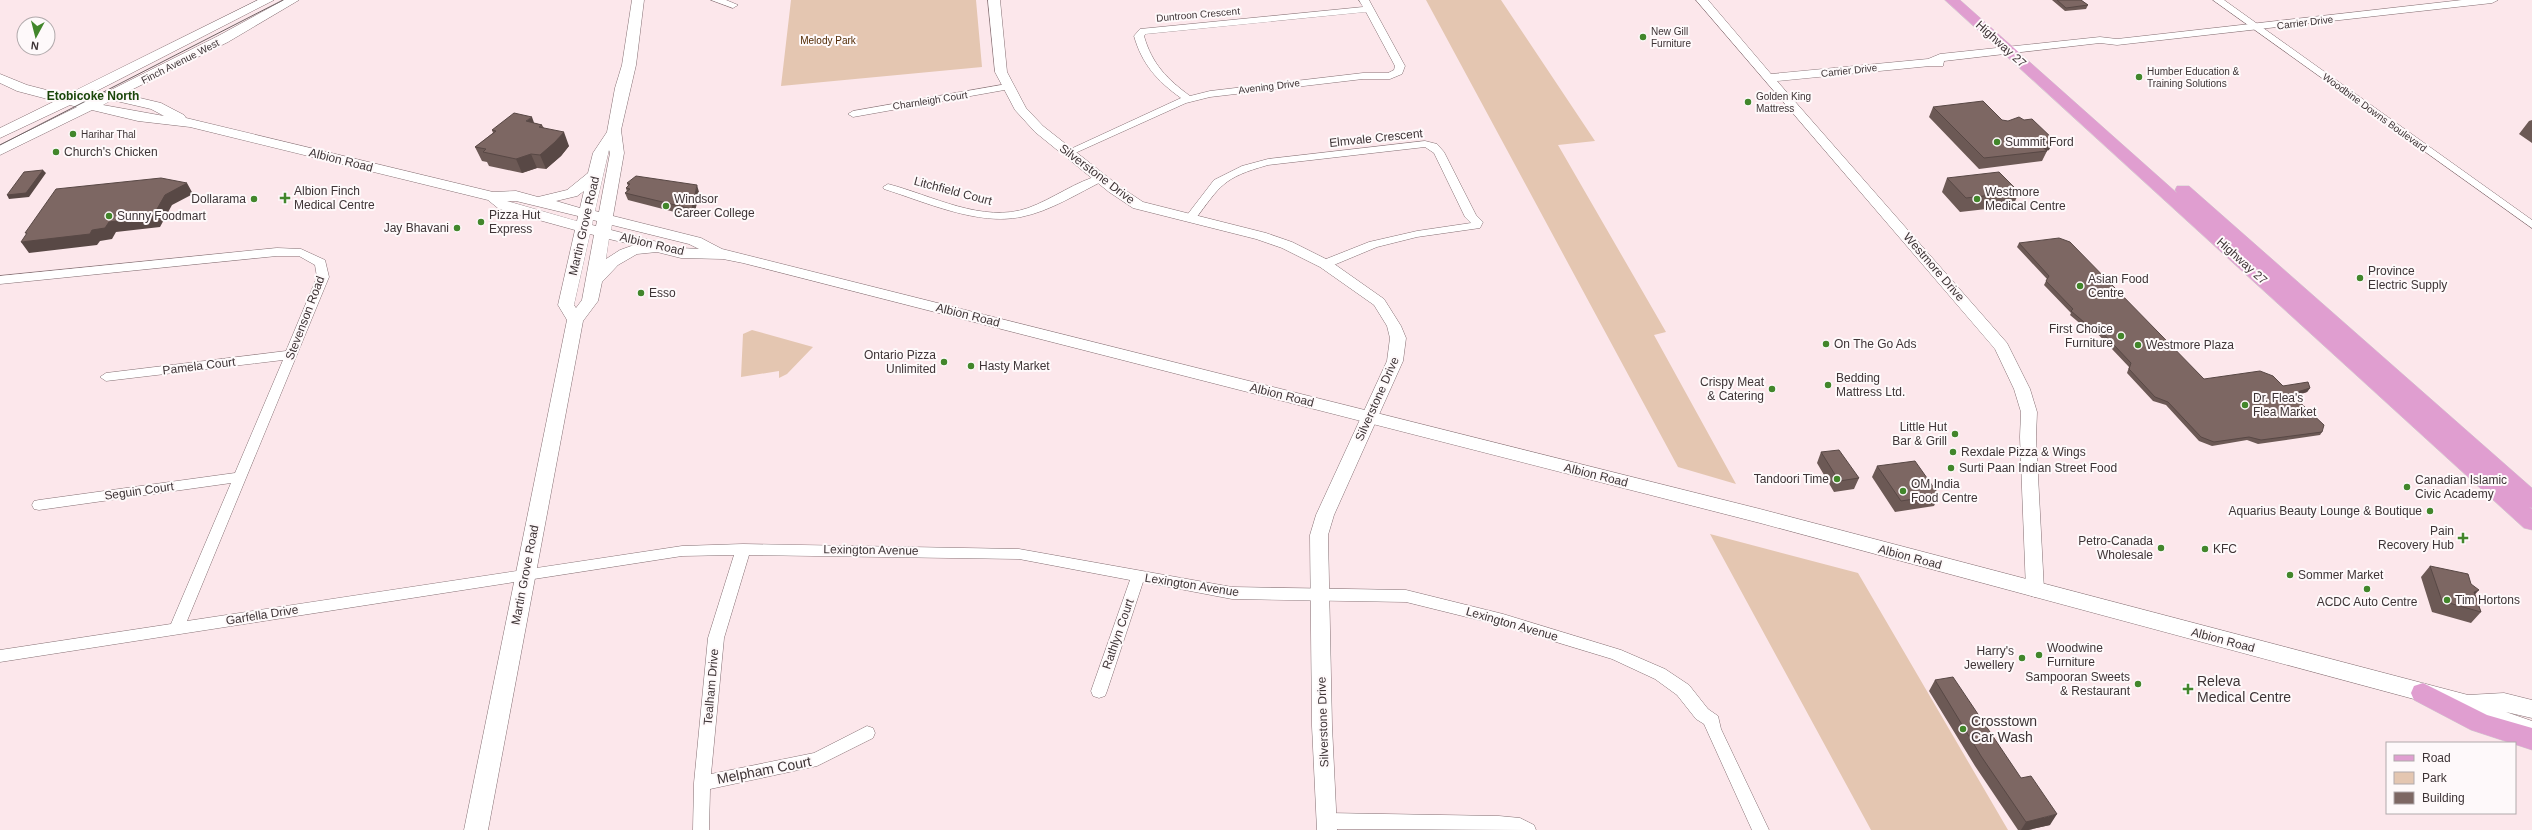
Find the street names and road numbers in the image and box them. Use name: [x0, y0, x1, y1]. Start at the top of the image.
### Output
street label: Duntroon Crescent: [1156, 5, 1241, 24]
street label: Carrier Drive: [2276, 14, 2334, 31]
street label: Highway 27: [1973, 18, 2029, 70]
street label: Finch Avenue West: [140, 37, 221, 86]
street label: Carrier Drive: [1820, 62, 1878, 79]
street label: Woodbine Downs Boulevard: [2320, 71, 2429, 154]
street label: Avening Drive: [1238, 77, 1301, 96]
street label: Charnleigh Court: [892, 89, 968, 112]
street label: Elmvale Crescent: [1329, 126, 1424, 150]
street label: Silverstone Drive: [1057, 141, 1138, 207]
street label: Albion Road: [308, 145, 374, 175]
street label: Litchfield Court: [913, 174, 994, 208]
street label: Martin Grove Road: [566, 175, 602, 277]
street label: Albion Road: [619, 230, 685, 258]
street label: Westmore Drive: [1901, 230, 1968, 304]
street label: Highway 27: [2214, 235, 2270, 287]
street label: Stevenson Road: [283, 274, 327, 362]
street label: Albion Road: [935, 300, 1001, 330]
street label: Silverstone Drive: [1352, 354, 1402, 443]
street label: Pamela Court: [162, 355, 237, 377]
street label: Albion Road: [1249, 380, 1315, 410]
street label: Albion Road: [1563, 460, 1629, 490]
street label: Seguin Court: [103, 479, 175, 503]
street label: Martin Grove Road: [508, 524, 542, 626]
street label: Lexington Avenue: [823, 542, 919, 558]
street label: Albion Road: [1877, 542, 1943, 572]
street label: Lexington Avenue: [1144, 571, 1240, 599]
street label: Rathlyn Court: [1099, 596, 1137, 671]
street label: Garfella Drive: [225, 602, 300, 628]
street label: Lexington Avenue: [1464, 604, 1560, 644]
street label: Albion Road: [2190, 625, 2256, 655]
street label: Tealham Drive: [701, 648, 721, 726]
street label: Silverstone Drive: [1314, 676, 1332, 768]
street label: Melpham Court: [716, 753, 813, 787]

